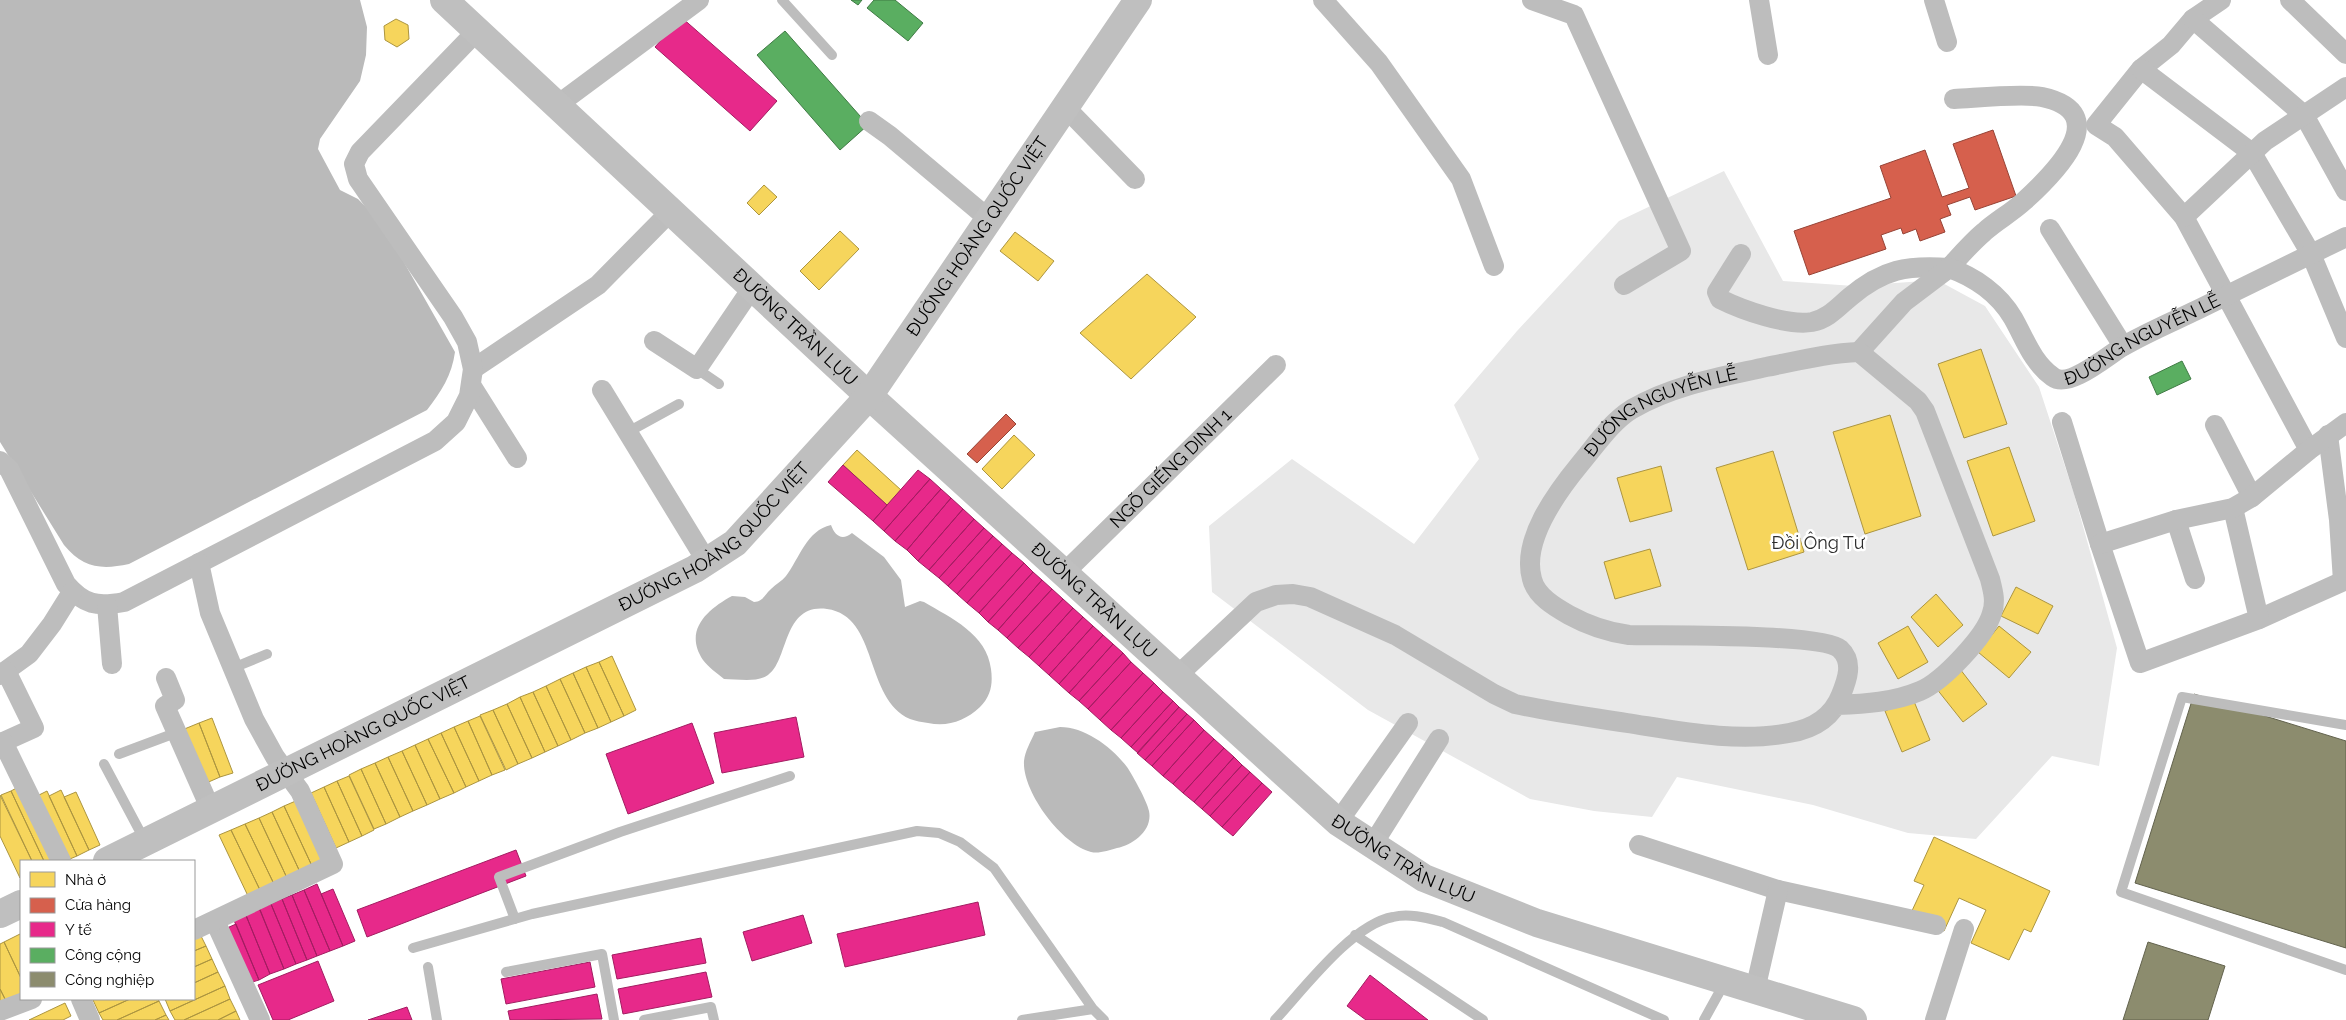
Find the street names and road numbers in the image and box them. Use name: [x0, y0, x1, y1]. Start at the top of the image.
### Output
street label: ĐƯỜNG HOÀNG QUỐC VIỆT: [902, 132, 1052, 340]
street label: ĐƯỜNG TRẦN LỰU: [729, 264, 862, 390]
street label: ĐƯỜNG NGUYỄN LỄ: [2061, 288, 2223, 389]
street label: ĐƯỜNG NGUYỄN LỄ: [1579, 361, 1739, 460]
street label: NGÕ GIẾNG DINH 1: [1105, 404, 1235, 532]
street label: ĐƯỜNG HOÀNG QUỐC VIỆT: [615, 458, 813, 615]
street label: ĐƯỜNG TRẦN LỰU: [1027, 538, 1161, 662]
street label: ĐƯỜNG HOÀNG QUỐC VIỆT: [252, 671, 474, 795]
street label: ĐƯỜNG TRẦN LỰU: [1328, 810, 1478, 907]

